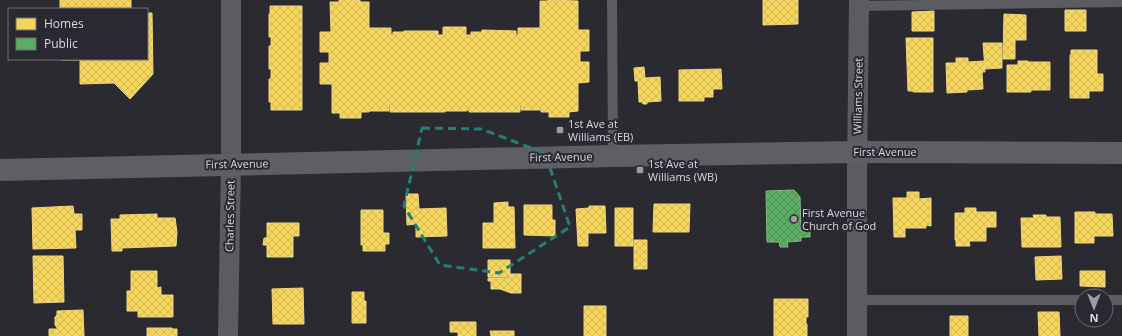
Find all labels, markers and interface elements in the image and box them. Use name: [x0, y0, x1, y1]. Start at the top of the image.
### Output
legend: [8, 8, 148, 60]
text: Homes: [44, 15, 84, 32]
text: Public: [44, 35, 78, 52]
street label: Williams Street: [849, 58, 866, 134]
place label: 1st Ave at Williams (EB): [568, 116, 633, 144]
marker: 1st Ave at Williams (EB): [555, 125, 565, 135]
street label: First Avenue: [853, 144, 917, 159]
street label: First Avenue: [529, 148, 593, 165]
street label: First Avenue: [205, 155, 269, 172]
place label: 1st Ave at Williams (WB): [648, 156, 717, 184]
marker: 1st Ave at Williams (WB): [635, 165, 645, 175]
street label: Charles Street: [221, 180, 238, 252]
place label: First Avenue Church of God: [802, 205, 876, 233]
marker: First Avenue Church of God: [789, 214, 799, 224]
north arrow: [1074, 288, 1114, 328]
text: N: [1090, 311, 1098, 326]

